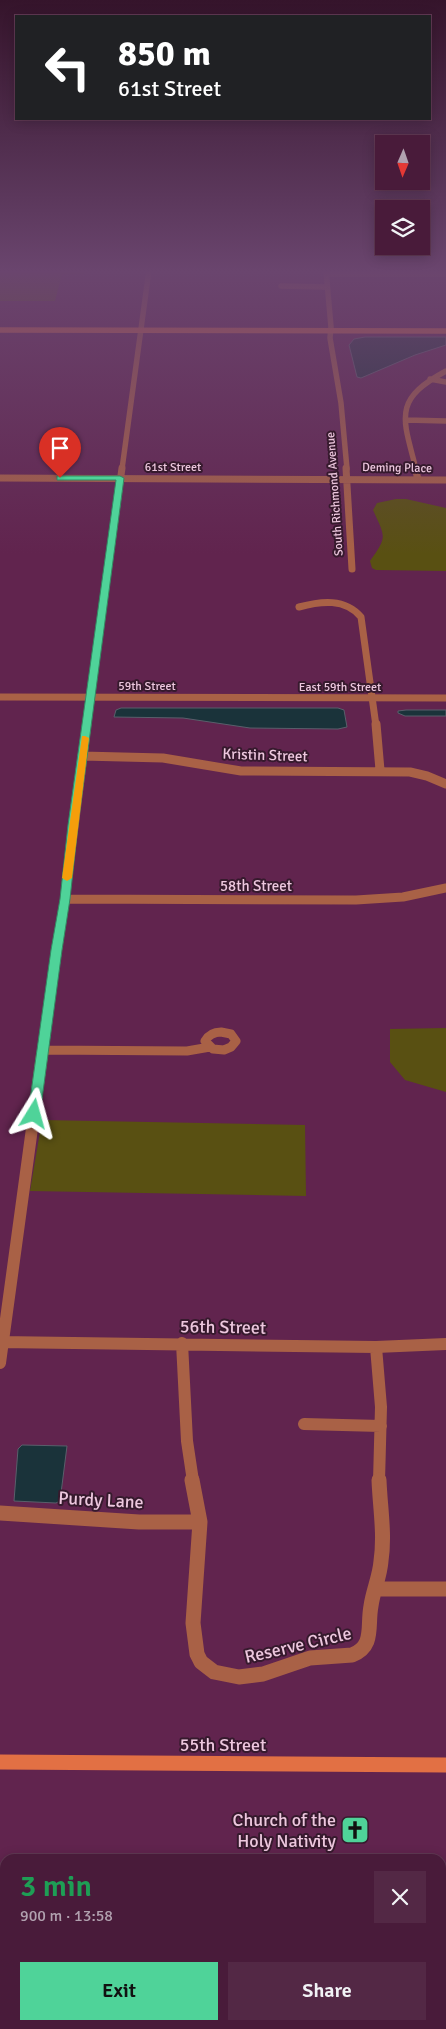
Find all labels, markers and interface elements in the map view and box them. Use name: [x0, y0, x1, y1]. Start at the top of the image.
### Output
text: 850 m: [118, 32, 211, 75]
icon: left: [35, 35, 100, 100]
text: 61st Street: [118, 75, 221, 102]
north arrow: [375, 135, 430, 190]
map controls: [375, 135, 430, 255]
button: layers: [375, 200, 430, 255]
pin: [39, 427, 81, 478]
street label: South Richmond Avenue: [323, 431, 347, 557]
icon: arrive: [46, 434, 74, 462]
street label: 61st Street: [145, 460, 201, 475]
street label: Deming Place: [362, 460, 432, 476]
street label: 59th Street: [118, 679, 176, 694]
street label: East 59th Street: [299, 680, 381, 695]
street label: Kristin Street: [222, 745, 308, 765]
street label: 58th Street: [220, 877, 292, 895]
position arrow: [7, 1087, 59, 1139]
street label: 56th Street: [180, 1315, 266, 1339]
street label: Purdy Lane: [58, 1487, 144, 1513]
street label: Reserve Circle: [242, 1622, 354, 1668]
street label: 55th Street: [180, 1734, 266, 1756]
place label: Church of the Holy Nativity: [233, 1809, 337, 1852]
church icon: Church of the Holy Nativity: [340, 1815, 370, 1845]
text: 3 min: [20, 1868, 92, 1905]
button: close: [374, 1871, 426, 1923]
text: 900 m · 13:58: [20, 1906, 113, 1926]
button: Exit: [20, 1962, 218, 2020]
button: Share: [228, 1962, 426, 2020]

